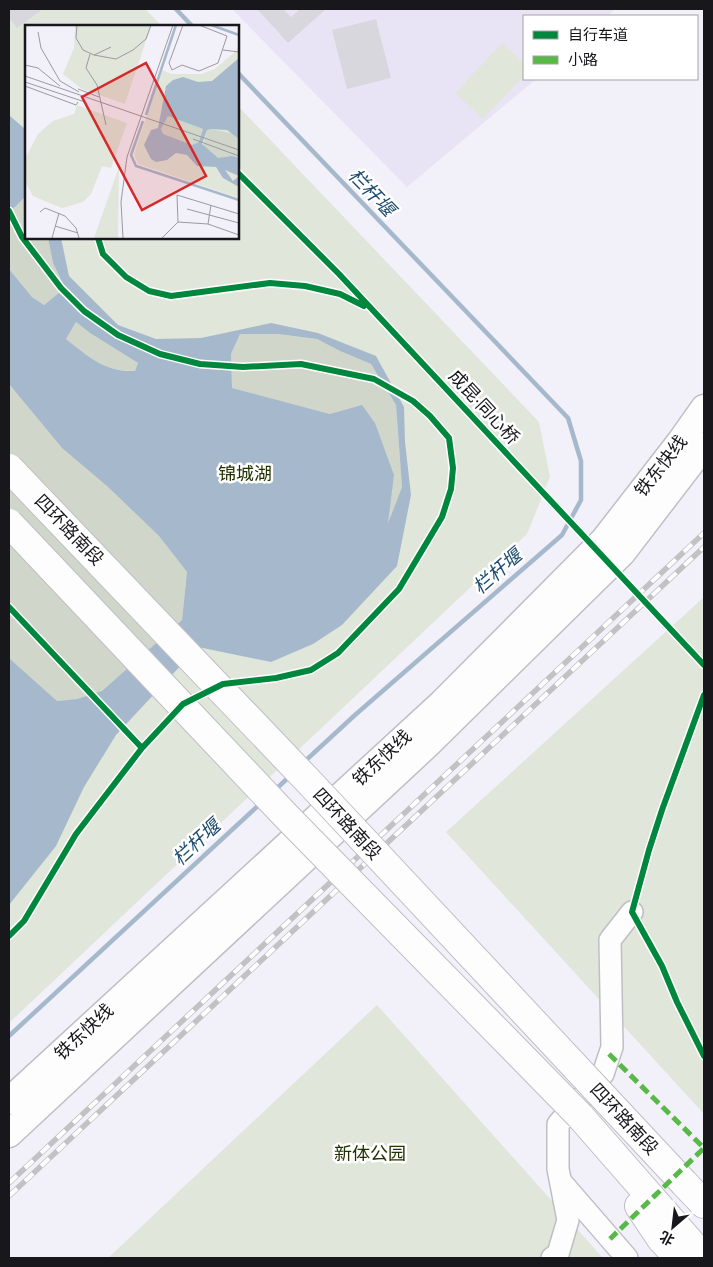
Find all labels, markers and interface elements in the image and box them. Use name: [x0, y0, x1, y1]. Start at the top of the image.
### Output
legend: [523, 15, 698, 80]
inset map: [25, 25, 239, 239]
text: 自行车道: [568, 25, 628, 43]
text: 小路: [568, 50, 598, 68]
water label: 栏杆堰: [344, 163, 403, 222]
street label: 成昆·同心桥: [445, 365, 525, 448]
street label: 铁东快线: [629, 430, 691, 501]
park label: 锦城湖: [218, 462, 272, 484]
street label: 四环路南段: [31, 489, 109, 569]
water label: 栏杆堰: [468, 541, 528, 598]
street label: 铁东快线: [347, 725, 415, 790]
street label: 四环路南段: [309, 783, 386, 864]
water label: 栏杆堰: [167, 812, 227, 869]
street label: 铁东快线: [49, 999, 117, 1064]
street label: 四环路南段: [586, 1078, 663, 1159]
park label: 新体公园: [334, 1142, 406, 1164]
north arrow: [648, 1202, 698, 1252]
text: 北: [656, 1228, 677, 1250]

